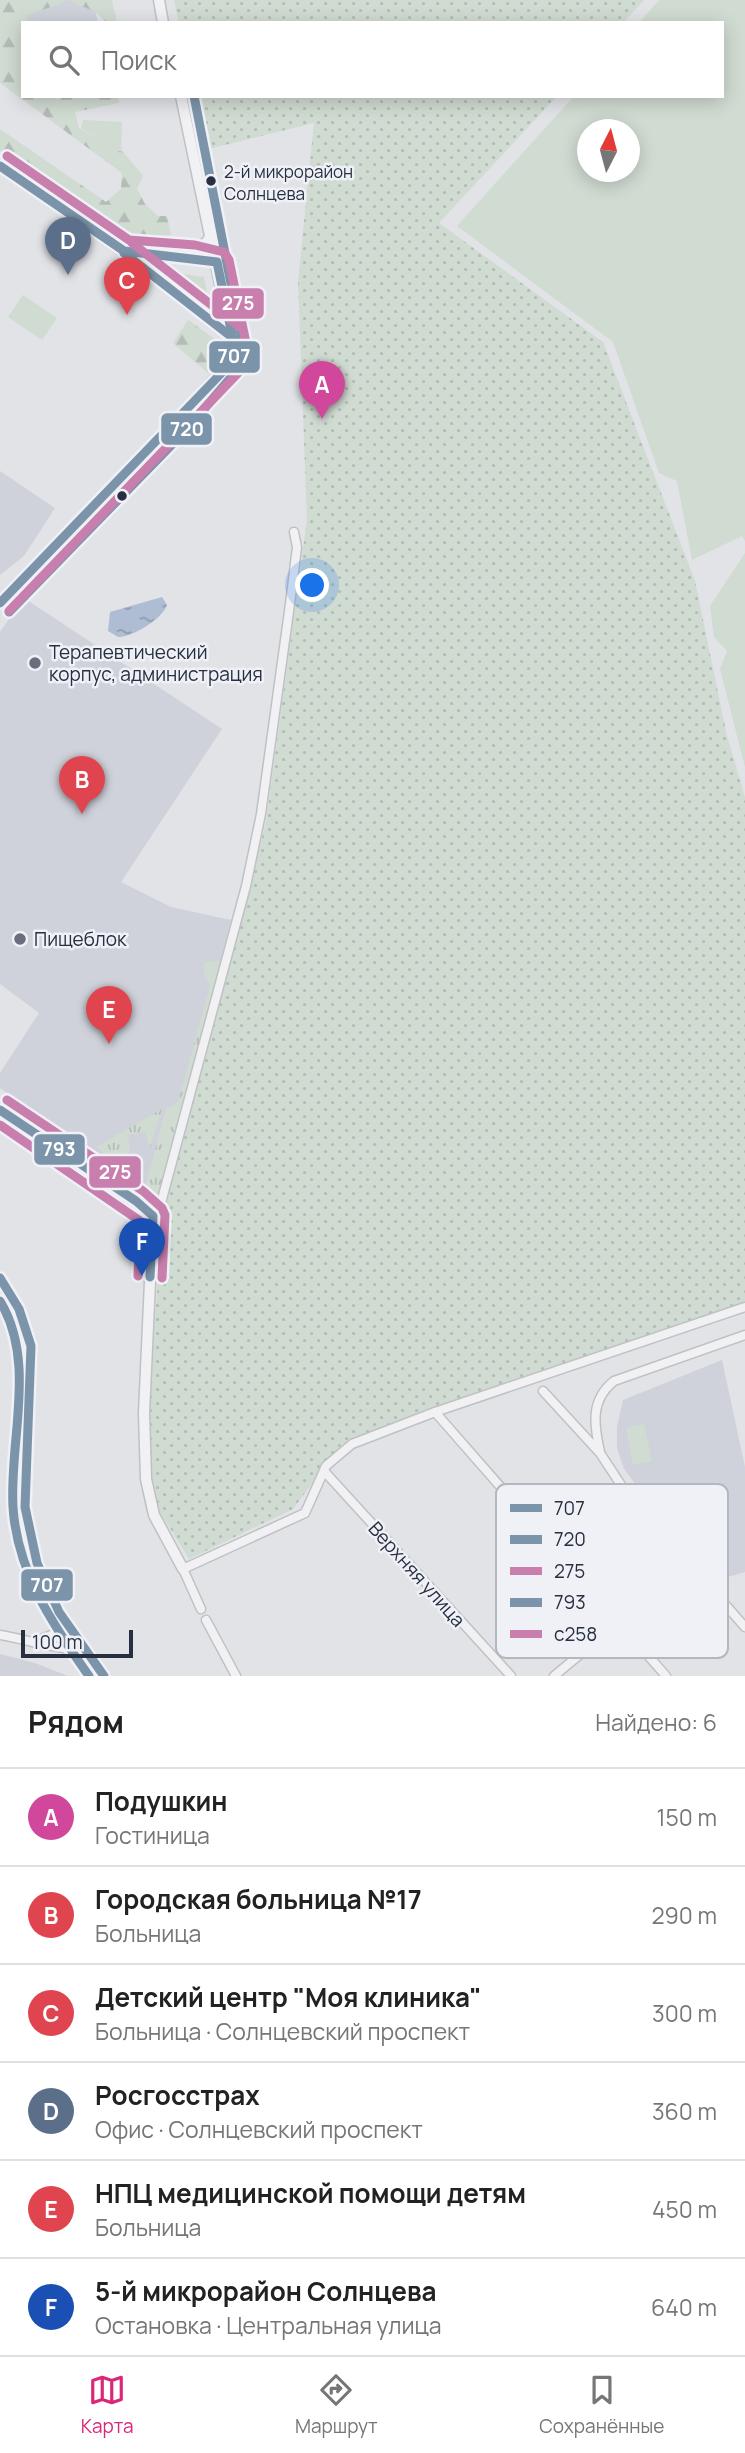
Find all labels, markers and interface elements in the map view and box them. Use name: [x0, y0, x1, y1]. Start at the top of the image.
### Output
search box: [21, 21, 724, 98]
icon: search: [45, 41, 83, 79]
text: Поиск: [101, 42, 176, 78]
north arrow: [577, 119, 640, 182]
place label: 2-й микрорайон Солнцева: [224, 160, 353, 205]
marker: 2-й микрорайон Солнцева: [204, 174, 218, 188]
pin: D: [45, 217, 91, 275]
pin: C: [104, 257, 150, 315]
line badge: 275: [211, 287, 265, 320]
text: 275: [222, 290, 254, 316]
line badge: 707: [208, 340, 261, 374]
text: 707: [218, 343, 250, 369]
pin: A: [299, 361, 345, 419]
line badge: 720: [160, 412, 213, 446]
text: 720: [170, 416, 204, 442]
unlabelled marker: [115, 489, 129, 503]
your location: [295, 568, 329, 602]
place label: Терапевтический корпус, администрация: [49, 639, 263, 687]
marker: Терапевтический корпус, администрация: [27, 655, 43, 671]
pin: B: [59, 756, 105, 814]
place label: Пищеблок: [34, 926, 127, 952]
marker: Пищеблок: [12, 931, 28, 947]
pin: E: [86, 986, 132, 1044]
line badge: 793: [33, 1133, 86, 1166]
text: 793: [43, 1136, 76, 1162]
line badge: 275: [88, 1155, 142, 1189]
text: 275: [99, 1159, 131, 1185]
pin: F: [119, 1218, 165, 1276]
legend: [496, 1484, 728, 1658]
text: 707: [554, 1495, 585, 1521]
street label: Верхняя улица: [363, 1516, 471, 1632]
text: 720: [554, 1526, 586, 1552]
text: 275: [554, 1558, 585, 1584]
line badge: 707: [20, 1568, 74, 1602]
text: 707: [31, 1572, 63, 1598]
text: 793: [554, 1589, 586, 1615]
text: с258: [554, 1621, 597, 1647]
scale bar: [21, 1627, 133, 1659]
text: 100 m: [32, 1629, 83, 1655]
text: Рядом: [28, 1701, 124, 1742]
text: Найдено: 6: [595, 1706, 717, 1738]
text: Подушкин: [95, 1783, 227, 1819]
text: A: [43, 1801, 59, 1833]
text: 150 m: [657, 1801, 717, 1833]
text: Гостиница: [95, 1819, 210, 1851]
text: Городская больница №17: [95, 1881, 422, 1917]
text: B: [44, 1899, 58, 1931]
text: 290 m: [651, 1899, 717, 1931]
text: Больница: [95, 1917, 201, 1949]
text: Детский центр "Моя клиника": [95, 1979, 482, 2015]
text: C: [43, 1997, 60, 2029]
text: 300 m: [652, 1997, 717, 2029]
text: Больница · Солнцевский проспект: [95, 2015, 470, 2047]
text: Росгосстрах: [95, 2077, 260, 2113]
text: D: [43, 2095, 59, 2127]
text: 360 m: [652, 2095, 717, 2127]
text: Офис · Солнцевский проспект: [95, 2113, 423, 2145]
text: НПЦ медицинской помощи детям: [95, 2175, 526, 2211]
text: E: [44, 2193, 58, 2225]
text: 450 m: [652, 2193, 717, 2225]
text: Больница: [95, 2211, 201, 2243]
text: 5-й микрорайон Солнцева: [95, 2273, 436, 2309]
text: F: [45, 2291, 57, 2323]
text: 640 m: [651, 2291, 717, 2323]
text: Остановка · Центральная улица: [95, 2309, 442, 2341]
tab: Карта: [81, 2371, 134, 2439]
tab: Маршрут: [295, 2371, 378, 2439]
tab: Сохранённые: [539, 2371, 664, 2439]

